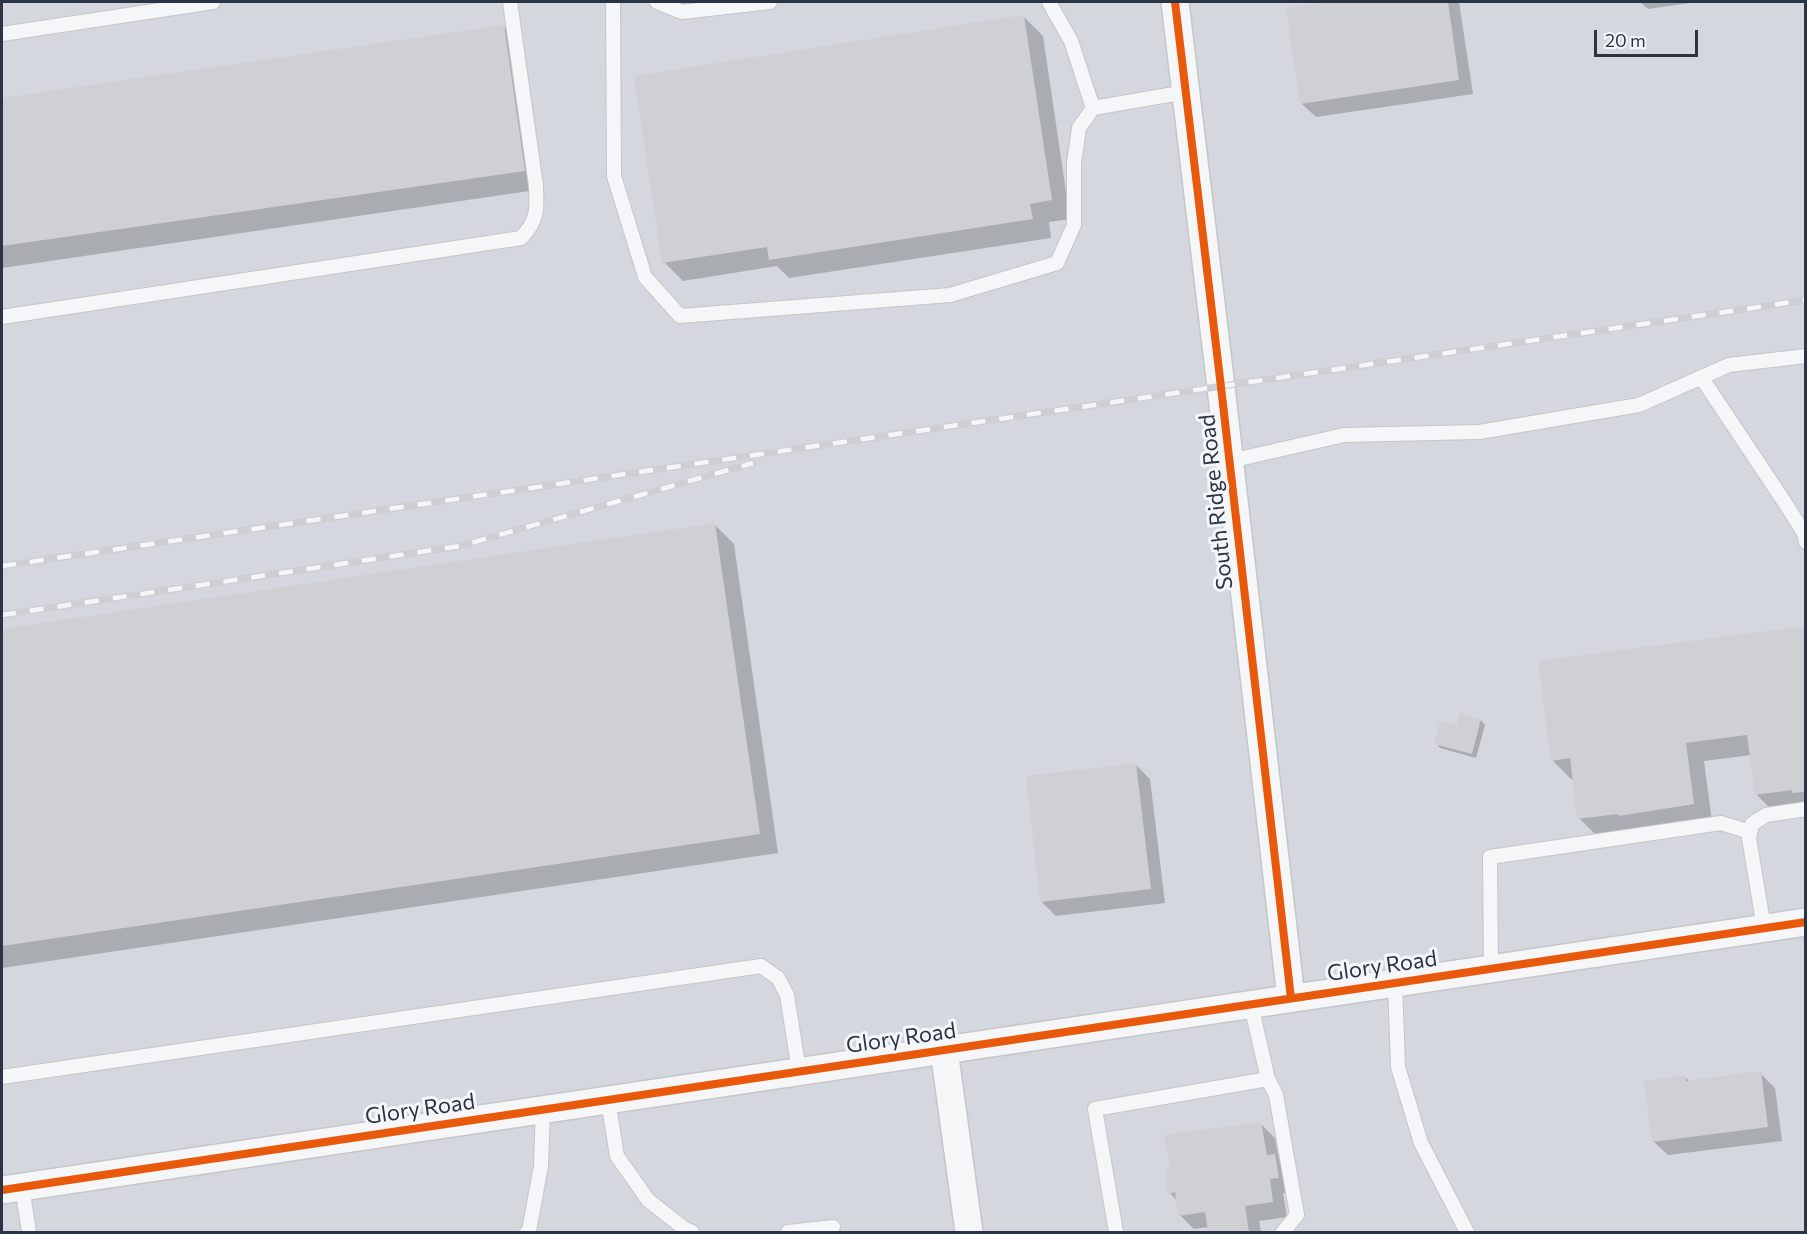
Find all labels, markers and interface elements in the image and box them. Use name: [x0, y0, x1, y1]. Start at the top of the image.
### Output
scale bar: [1597, 18, 1700, 56]
text: 20 m: [1605, 29, 1646, 51]
street label: South Ridge Road: [1194, 413, 1238, 591]
street label: Glory Road: [1325, 945, 1439, 987]
street label: Glory Road: [844, 1017, 958, 1059]
street label: Glory Road: [363, 1088, 477, 1130]

